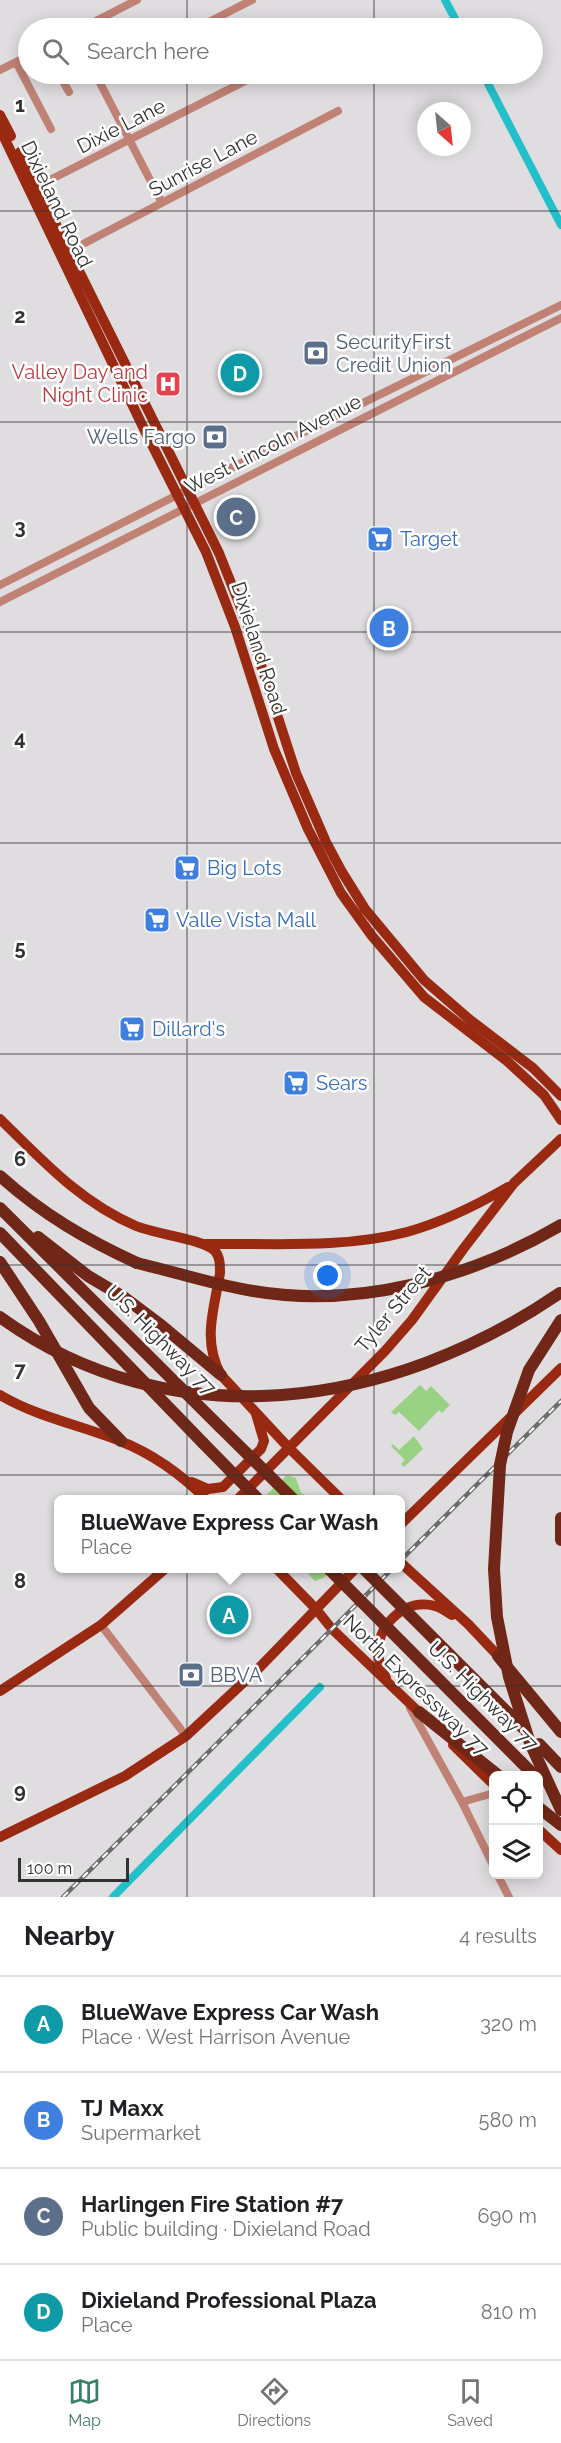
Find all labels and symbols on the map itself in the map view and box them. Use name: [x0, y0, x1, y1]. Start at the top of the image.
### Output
text: 1: [15, 93, 25, 117]
street label: Dixie Lane: [73, 93, 169, 158]
north arrow: [417, 102, 471, 156]
street label: Sunrise Lane: [145, 124, 262, 202]
street label: Dixieland Road: [16, 137, 98, 271]
text: 2: [14, 304, 26, 328]
place label: SecurityFirst Credit Union: [336, 330, 451, 377]
bank icon: SecurityFirst Credit Union: [301, 338, 331, 368]
pin: D: [220, 350, 260, 395]
place label: Valley Day and Night Clinic: [12, 360, 148, 407]
hospital icon: Valley Day and Night Clinic: [153, 369, 183, 399]
street label: West Lincoln Avenue: [181, 389, 366, 499]
bank icon: Wells Fargo: [200, 422, 230, 452]
place label: Wells Fargo: [87, 425, 196, 449]
pin: C: [216, 494, 256, 540]
text: 3: [14, 515, 26, 539]
supermarket icon: Target: [365, 524, 395, 554]
place label: Target: [400, 527, 459, 551]
street label: Dixieland Road: [226, 578, 292, 718]
pin: B: [370, 606, 408, 650]
text: 4: [14, 726, 26, 750]
supermarket icon: Big Lots: [172, 853, 202, 883]
place label: Big Lots: [207, 856, 282, 880]
supermarket icon: Valle Vista Mall: [142, 905, 172, 935]
place label: Valle Vista Mall: [176, 908, 317, 932]
text: 5: [14, 936, 26, 960]
supermarket icon: Dillard's: [117, 1014, 147, 1044]
place label: Dillard's: [152, 1017, 225, 1041]
supermarket icon: Sears: [281, 1068, 311, 1098]
place label: Sears: [316, 1071, 367, 1095]
text: 6: [14, 1147, 26, 1171]
your location: [313, 1261, 342, 1290]
street label: Tyler Street: [350, 1261, 436, 1357]
street label: U.S. Highway 77: [101, 1280, 221, 1400]
text: 7: [14, 1358, 26, 1382]
text: 8: [14, 1569, 26, 1593]
pin: A: [210, 1592, 248, 1638]
street label: North Expressway 77: [338, 1609, 494, 1761]
street label: U.S. Highway 77: [423, 1636, 543, 1756]
bank icon: BBVA: [176, 1660, 206, 1690]
place label: BBVA: [210, 1663, 263, 1687]
text: 9: [14, 1779, 26, 1803]
scale bar: [18, 1855, 129, 1882]

